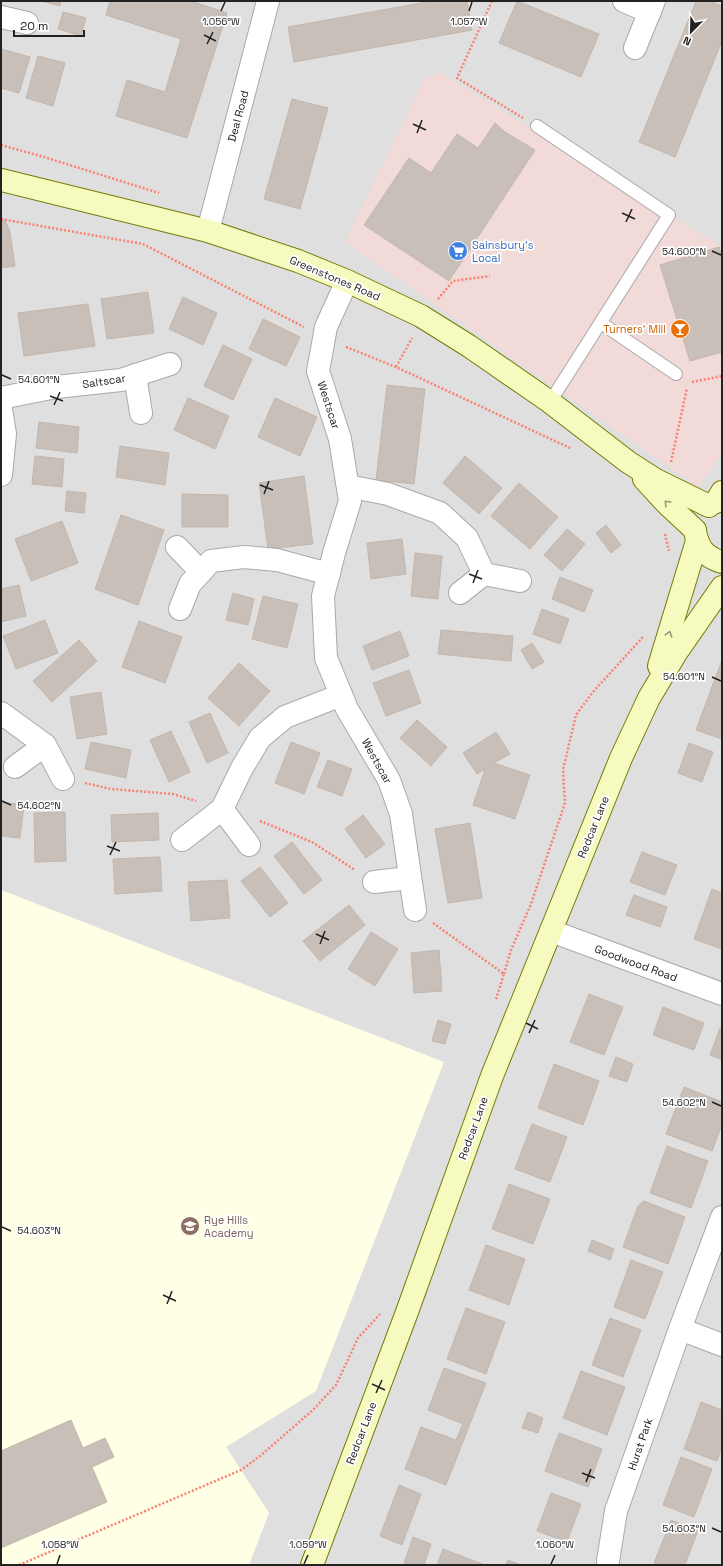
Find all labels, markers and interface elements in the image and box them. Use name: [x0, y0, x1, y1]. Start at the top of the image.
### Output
scale bar: [14, 12, 84, 38]
north arrow: [671, 12, 711, 52]
text: 1.056°W: [202, 15, 240, 28]
text: 1.057°W: [450, 15, 488, 28]
text: 20 m: [20, 18, 48, 34]
text: N: [681, 33, 693, 49]
street label: Deal Road: [224, 89, 252, 143]
place label: Sainsbury's Local: [472, 238, 534, 265]
supermarket icon: Sainsbury's Local: [447, 240, 469, 262]
text: 54.600°N: [662, 245, 706, 258]
street label: Greenstones Road: [288, 253, 382, 303]
bar icon: Turners' Mill: [669, 318, 691, 340]
place label: Turners' Mill: [603, 322, 666, 336]
street label: Saltscar: [81, 371, 127, 391]
text: 54.601°N: [18, 373, 60, 386]
street label: Westscar: [315, 379, 343, 431]
one-way arrow: [664, 500, 672, 508]
one-way arrow: [664, 630, 673, 637]
text: 54.601°N: [663, 670, 705, 683]
street label: Westscar: [359, 736, 395, 786]
street label: Redcar Lane: [574, 794, 612, 860]
text: 54.602°N: [17, 799, 61, 812]
street label: Goodwood Road: [593, 942, 679, 984]
street label: Redcar Lane: [455, 1095, 491, 1161]
text: 54.602°N: [662, 1096, 706, 1109]
place label: Rye Hills Academy: [204, 1213, 253, 1240]
school or university icon: Rye Hills Academy: [179, 1215, 201, 1237]
text: 54.603°N: [17, 1224, 61, 1237]
street label: Redcar Lane: [343, 1400, 379, 1466]
street label: Hurst Park: [625, 1416, 656, 1472]
text: 54.603°N: [662, 1522, 706, 1535]
text: 1.058°W: [41, 1538, 79, 1551]
text: 1.059°W: [289, 1538, 327, 1551]
text: 1.060°W: [536, 1538, 574, 1551]

